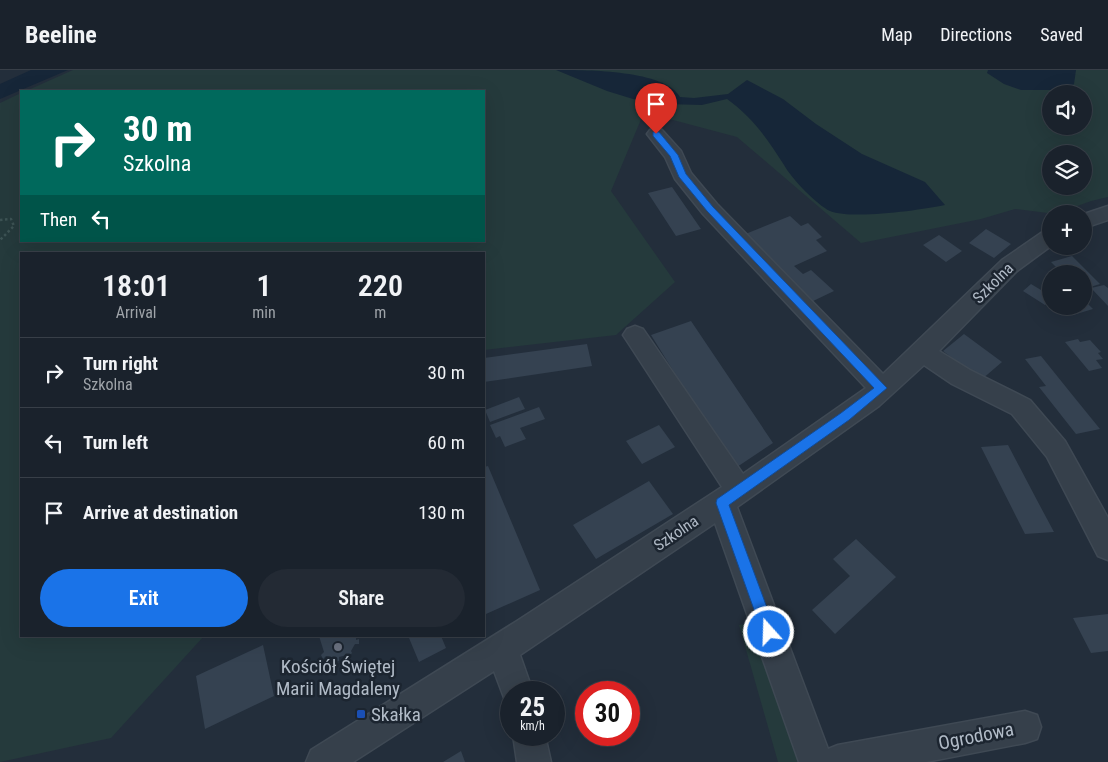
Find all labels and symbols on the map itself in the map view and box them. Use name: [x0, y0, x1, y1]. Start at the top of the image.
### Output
pin: [635, 83, 677, 134]
street label: Szkolna: [969, 259, 1017, 307]
street label: Szkolna: [650, 511, 702, 555]
position arrow: [742, 605, 794, 657]
marker: Kościół Świętej Marii Magdaleny: [332, 641, 344, 653]
place label: Kościół Świętej Marii Magdaleny: [276, 655, 400, 700]
speed limit sign: 30: [575, 681, 640, 746]
place label: Skałka: [371, 703, 421, 726]
marker: Skałka: [355, 708, 367, 720]
street label: Ogrodowa: [936, 717, 1016, 755]

